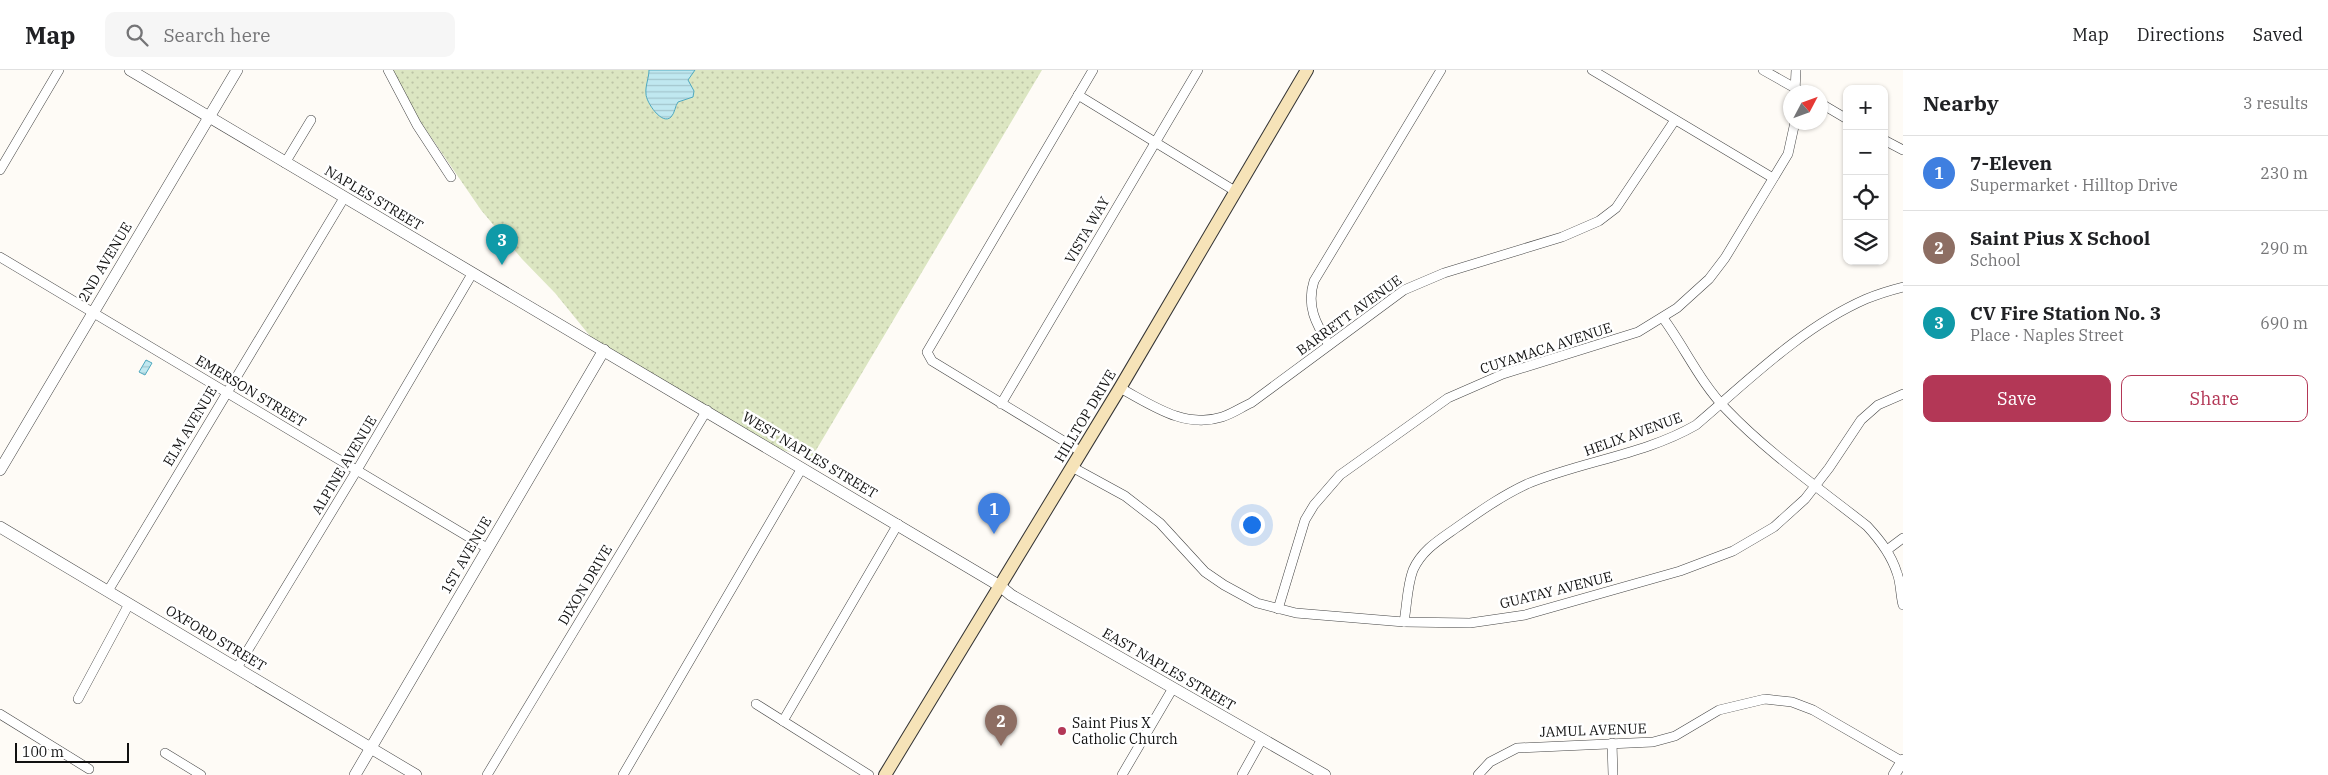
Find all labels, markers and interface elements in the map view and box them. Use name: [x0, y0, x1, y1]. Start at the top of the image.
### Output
search box: [105, 12, 455, 57]
text: Map: [25, 19, 75, 51]
icon: search: [123, 21, 151, 49]
text: Search here: [163, 23, 270, 47]
text: Map: [2072, 23, 2109, 46]
text: Directions: [2137, 23, 2225, 46]
text: Saved: [2253, 23, 2303, 46]
north arrow: [1783, 85, 1828, 130]
map controls: [1843, 85, 1888, 265]
button: +: [1843, 85, 1888, 130]
text: Nearby: [1923, 89, 1999, 117]
text: 3 results: [2243, 93, 2308, 113]
button: −: [1843, 130, 1888, 175]
text: 7-Eleven: [1970, 151, 2052, 175]
street label: NAPLES STREET: [322, 162, 426, 234]
text: 1: [1934, 163, 1944, 183]
text: 230 m: [2260, 163, 2308, 183]
button: locate: [1843, 175, 1888, 220]
text: Supermarket · Hilltop Drive: [1970, 175, 2178, 195]
street label: VISTA WAY: [1061, 193, 1113, 267]
street label: 2ND AVENUE: [74, 219, 136, 305]
button: layers: [1843, 220, 1888, 265]
pin: 3: [486, 224, 518, 265]
text: Saint Pius X School: [1970, 226, 2150, 250]
text: 2: [1934, 238, 1944, 258]
text: 290 m: [2260, 238, 2308, 258]
text: School: [1970, 250, 2021, 270]
street label: BARRETT AVENUE: [1293, 271, 1405, 359]
text: CV Fire Station No. 3: [1970, 301, 2161, 325]
text: 3: [1934, 313, 1944, 333]
text: 690 m: [2260, 313, 2308, 333]
street label: CUYAMACA AVENUE: [1478, 318, 1614, 378]
text: Place · Naples Street: [1970, 325, 2124, 345]
street label: EMERSON STREET: [193, 351, 309, 431]
street label: HILLTOP DRIVE: [1050, 366, 1120, 466]
button: Save: [1923, 375, 2111, 422]
button: Share: [2121, 375, 2308, 422]
street label: ELM AVENUE: [159, 383, 221, 469]
street label: WEST NAPLES STREET: [739, 407, 881, 503]
street label: HELIX AVENUE: [1581, 408, 1685, 460]
street label: ALPINE AVENUE: [307, 412, 381, 518]
pin: 1: [978, 493, 1010, 534]
your location: [1239, 512, 1265, 538]
street label: 1ST AVENUE: [437, 513, 495, 597]
street label: DIXON DRIVE: [554, 542, 616, 628]
street label: GUATAY AVENUE: [1498, 567, 1614, 613]
street label: OXFORD STREET: [163, 601, 269, 675]
street label: EAST NAPLES STREET: [1099, 624, 1239, 714]
pin: 2: [985, 705, 1017, 746]
place label: Saint Pius X Catholic Church: [1072, 714, 1178, 748]
street label: JAMUL AVENUE: [1539, 719, 1647, 741]
marker: Saint Pius X Catholic Church: [1056, 725, 1068, 737]
scale bar: [15, 740, 129, 763]
text: 100 m: [22, 743, 64, 761]

